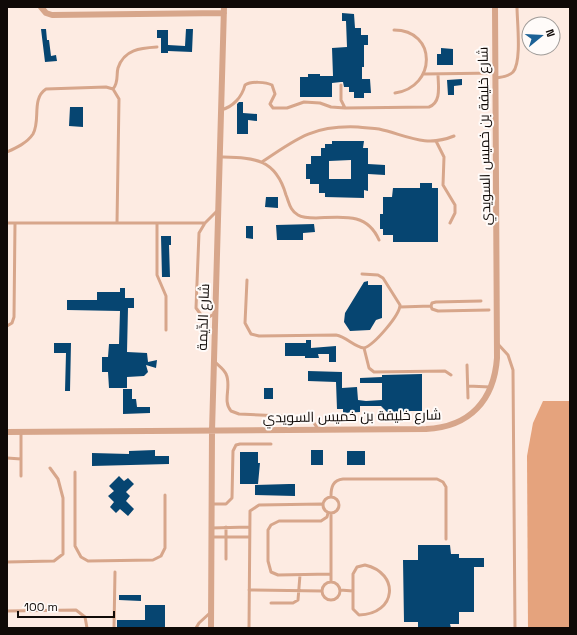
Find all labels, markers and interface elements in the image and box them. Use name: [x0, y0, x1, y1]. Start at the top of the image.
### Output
north arrow: [521, 16, 561, 56]
text: N: [543, 27, 558, 39]
street label: شارع خليفة بن خميس السويدي: [473, 47, 498, 225]
street label: شارع الدِّيمة: [193, 283, 213, 351]
street label: شارع خليفة بن خميس السويدي: [263, 405, 441, 430]
scale bar: [18, 593, 114, 619]
text: 100 m: [24, 599, 58, 615]

